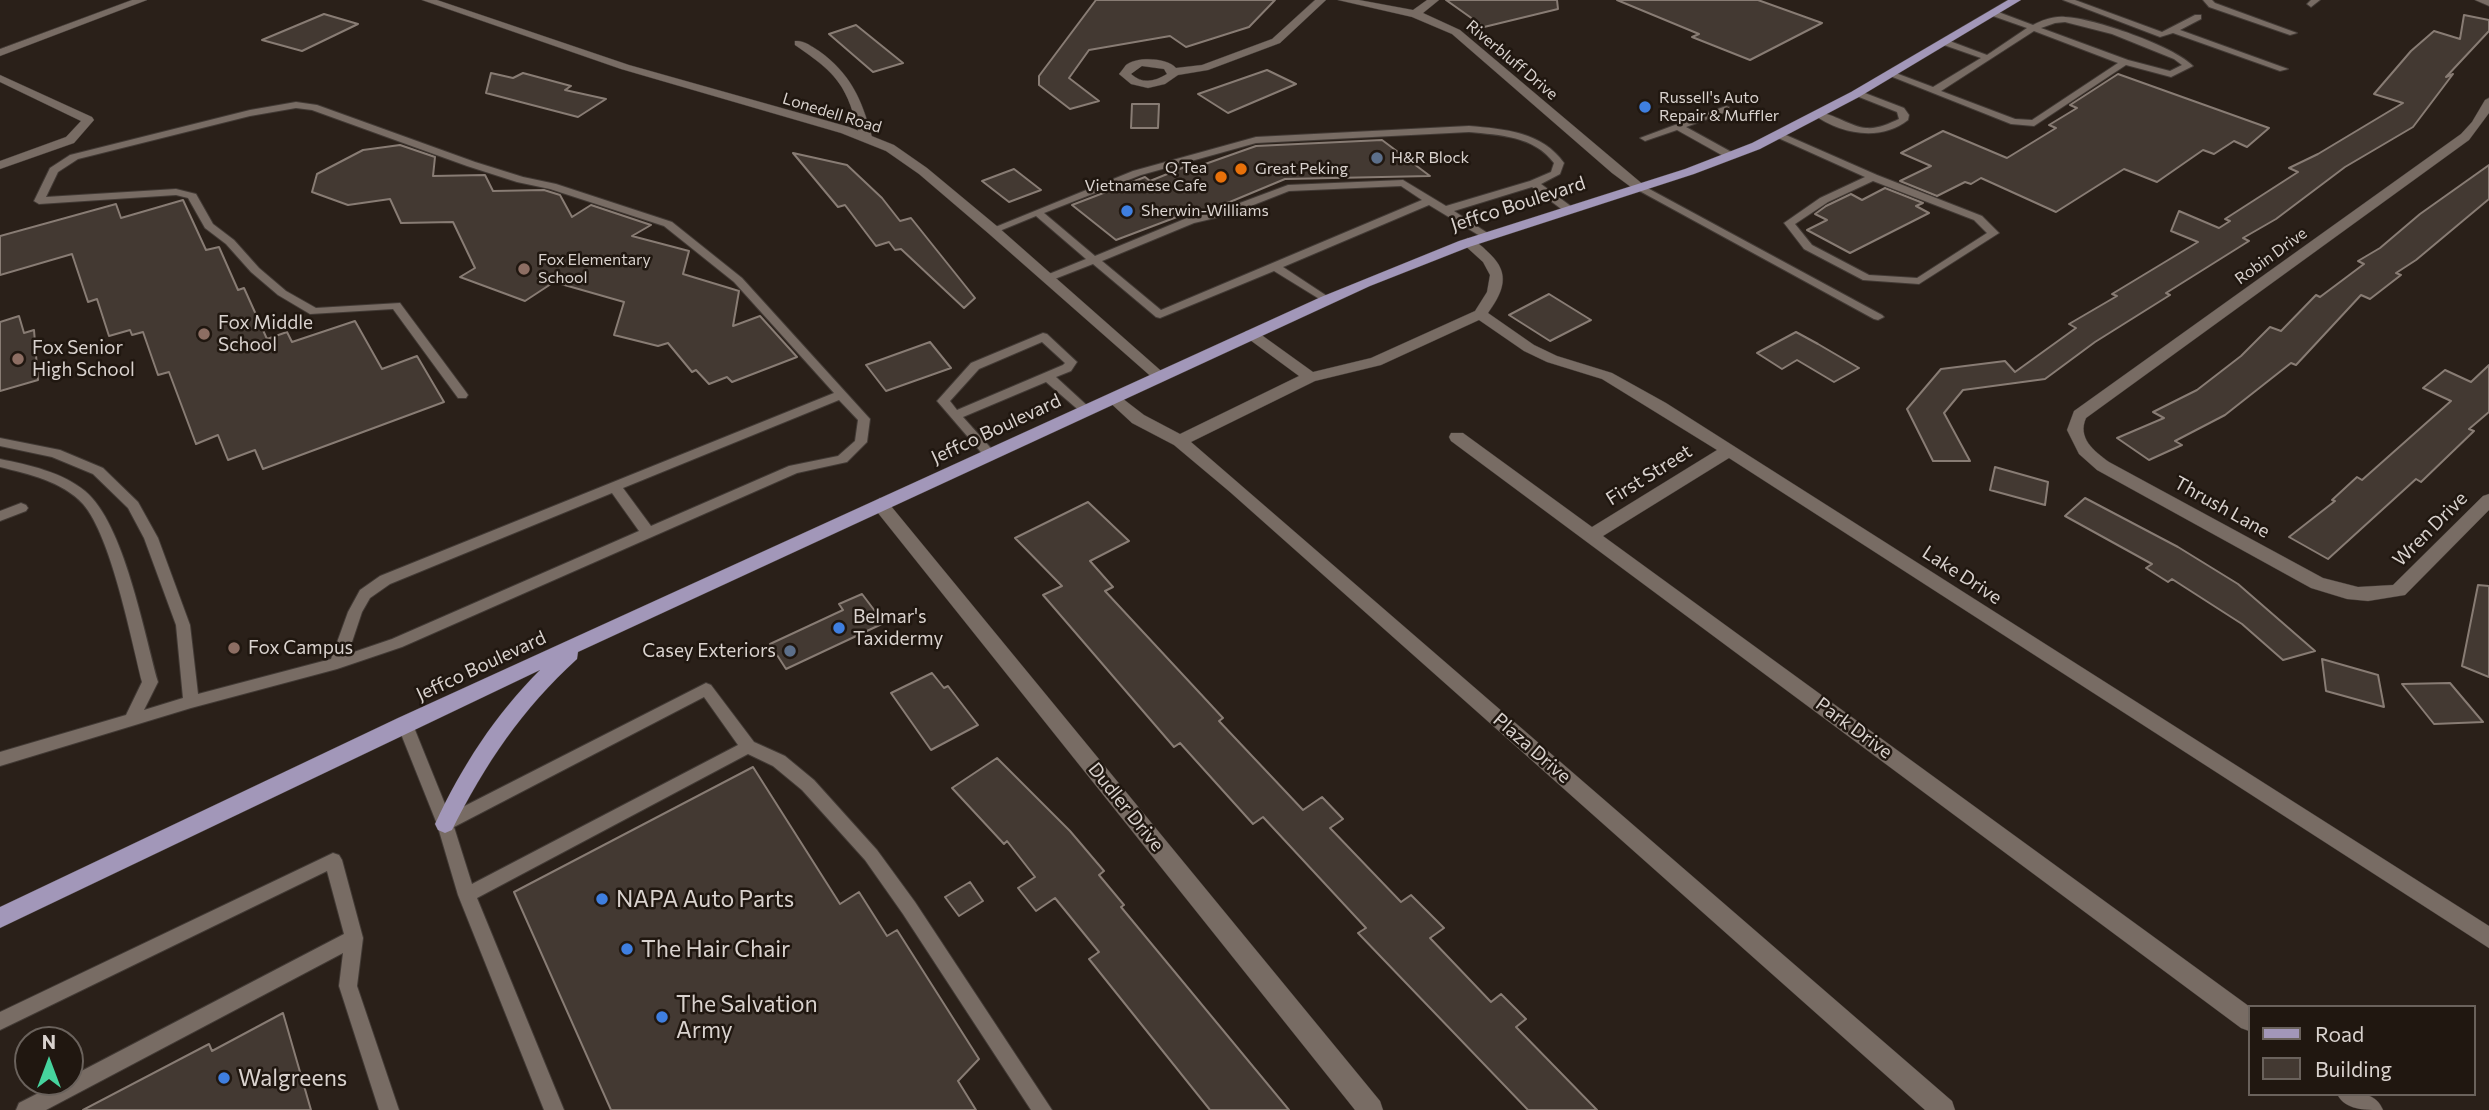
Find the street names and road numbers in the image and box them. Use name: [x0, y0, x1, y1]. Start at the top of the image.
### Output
street label: Riverbluff Drive: [1462, 16, 1562, 104]
street label: Lonedell Road: [780, 89, 884, 137]
street label: Jeffco Boulevard: [1448, 171, 1588, 237]
street label: Robin Drive: [2231, 223, 2311, 289]
street label: Jeffco Boulevard: [928, 389, 1064, 469]
street label: First Street: [1602, 440, 1696, 510]
street label: Thrush Lane: [2170, 471, 2274, 543]
street label: Wren Drive: [2388, 487, 2472, 571]
street label: Lake Drive: [1918, 541, 2006, 609]
street label: Jeffco Boulevard: [413, 626, 549, 706]
street label: Park Drive: [1811, 693, 1897, 763]
street label: Plaza Drive: [1488, 708, 1576, 788]
street label: Dudler Drive: [1083, 758, 1169, 856]

